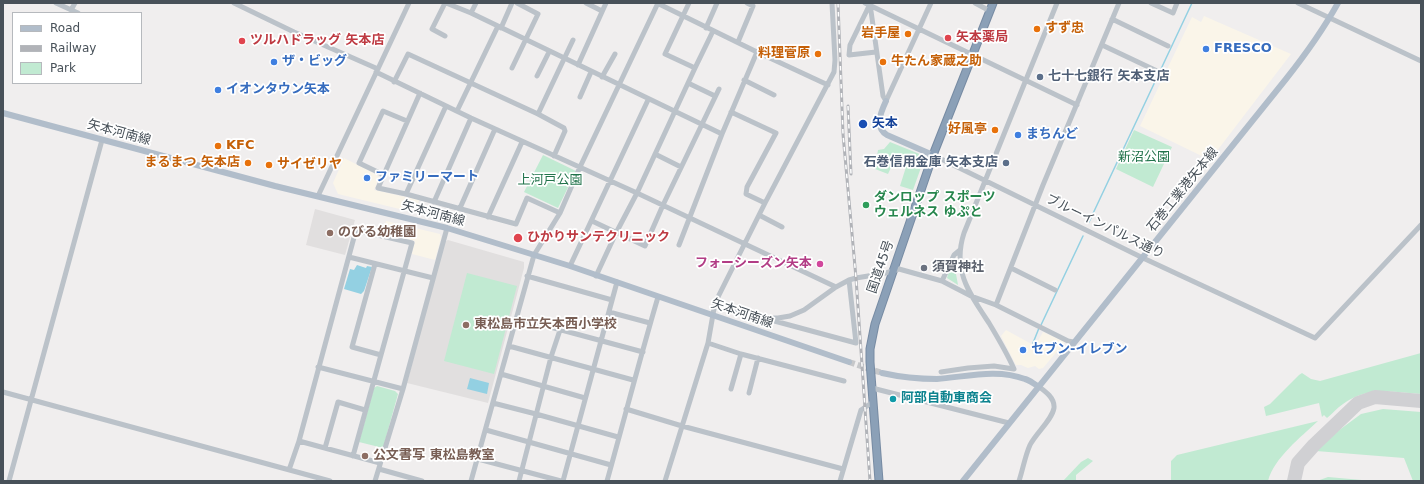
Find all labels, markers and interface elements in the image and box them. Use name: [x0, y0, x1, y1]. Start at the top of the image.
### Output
legend: [12, 12, 142, 84]
text: Road: [50, 21, 80, 35]
place label: すず忠: [1045, 21, 1084, 37]
marker: すず忠: [1032, 24, 1042, 34]
place label: 岩手屋: [861, 26, 900, 42]
marker: 岩手屋: [903, 29, 913, 39]
place label: 矢本薬局: [956, 30, 1008, 46]
place label: ツルハドラッグ 矢本店: [250, 33, 385, 49]
marker: 矢本薬局: [943, 33, 953, 43]
marker: ツルハドラッグ 矢本店: [237, 36, 247, 46]
text: Railway: [50, 41, 96, 55]
place label: FRESCO: [1214, 41, 1272, 57]
marker: FRESCO: [1201, 44, 1211, 54]
place label: 料理菅原: [758, 46, 810, 62]
marker: 料理菅原: [813, 49, 823, 59]
place label: ザ・ビッグ: [282, 54, 347, 70]
place label: 牛たん家蔵之助: [891, 54, 982, 70]
marker: ザ・ビッグ: [269, 57, 279, 67]
marker: 牛たん家蔵之助: [878, 57, 888, 67]
text: Park: [50, 61, 76, 75]
place label: 七十七銀行 矢本支店: [1048, 69, 1170, 85]
marker: 七十七銀行 矢本支店: [1035, 72, 1045, 82]
place label: イオンタウン矢本: [226, 82, 330, 98]
marker: イオンタウン矢本: [213, 85, 223, 95]
place label: 矢本: [872, 116, 898, 132]
street label: 矢本河南線: [86, 117, 152, 149]
marker: 矢本: [857, 118, 869, 130]
place label: 好風亭: [948, 122, 987, 138]
marker: 好風亭: [990, 125, 1000, 135]
place label: まちんど: [1026, 127, 1078, 143]
marker: まちんど: [1013, 130, 1023, 140]
place label: KFC: [226, 138, 254, 154]
marker: KFC: [213, 141, 223, 151]
street label: 石巻工業港矢本線: [1144, 145, 1222, 235]
park label: 新沼公園: [1118, 150, 1170, 166]
place label: まるまつ 矢本店: [144, 155, 240, 171]
place label: 石巻信用金庫 矢本支店: [863, 155, 998, 171]
place label: サイゼリヤ: [277, 157, 342, 173]
marker: まるまつ 矢本店: [243, 158, 253, 168]
marker: 石巻信用金庫 矢本支店: [1001, 158, 1011, 168]
marker: サイゼリヤ: [264, 160, 274, 170]
place label: ファミリーマート: [375, 170, 479, 186]
marker: ファミリーマート: [362, 173, 372, 183]
park label: 上河戸公園: [518, 173, 582, 189]
place label: ダンロップ スポーツ ウェルネス ゆぷと: [874, 190, 996, 221]
street label: ブルーインパルス通り: [1043, 191, 1167, 263]
street label: 矢本河南線: [400, 198, 466, 230]
marker: ダンロップ スポーツ ウェルネス ゆぷと: [861, 200, 871, 210]
place label: のびる幼稚園: [338, 225, 416, 241]
marker: のびる幼稚園: [325, 228, 335, 238]
place label: ひかりサンテクリニック: [527, 230, 670, 246]
marker: ひかりサンテクリニック: [512, 232, 524, 244]
street label: 国道45号: [865, 238, 897, 296]
place label: フォーシーズン矢本: [695, 256, 812, 272]
marker: フォーシーズン矢本: [815, 259, 825, 269]
place label: 須賀神社: [932, 260, 984, 276]
marker: 須賀神社: [919, 263, 929, 273]
street label: 矢本河南線: [709, 296, 775, 332]
place label: 東松島市立矢本西小学校: [474, 317, 617, 333]
marker: 東松島市立矢本西小学校: [461, 320, 471, 330]
place label: セブン-イレブン: [1031, 342, 1127, 358]
marker: セブン-イレブン: [1018, 345, 1028, 355]
place label: 阿部自動車商会: [901, 391, 992, 407]
marker: 阿部自動車商会: [888, 394, 898, 404]
place label: 公文書写 東松島教室: [373, 448, 495, 464]
marker: 公文書写 東松島教室: [360, 451, 370, 461]

